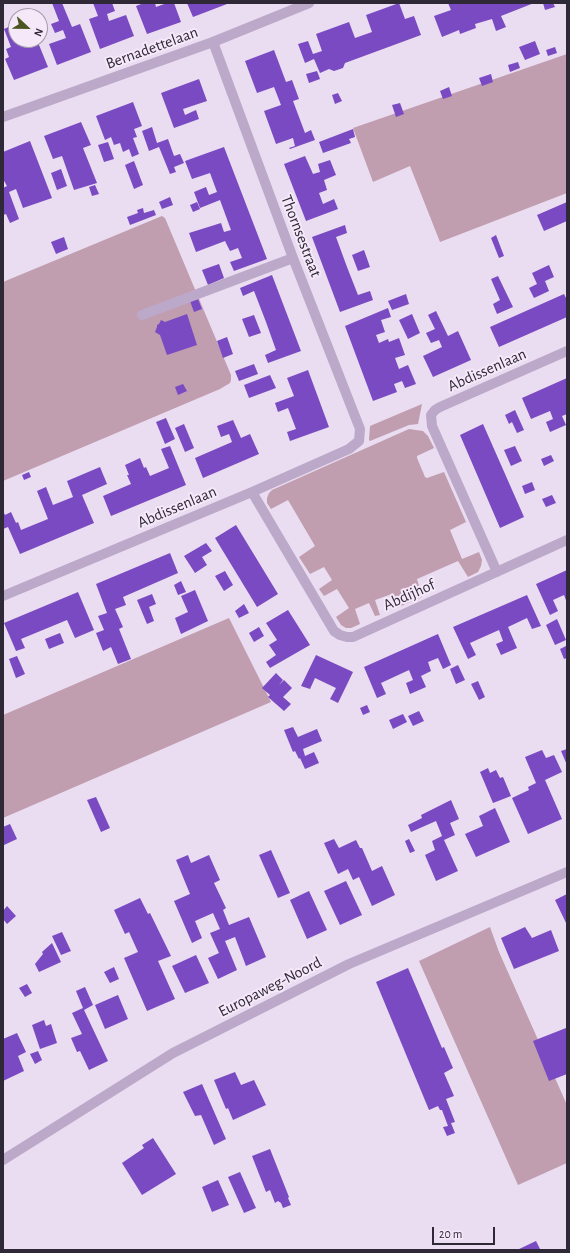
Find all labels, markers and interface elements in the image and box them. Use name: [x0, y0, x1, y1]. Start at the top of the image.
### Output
north arrow: [8, 8, 48, 48]
street label: Bernadettelaan: [103, 22, 201, 74]
text: N: [32, 27, 45, 38]
street label: Thornsestraat: [277, 192, 325, 280]
street label: Abdissenlaan: [445, 344, 529, 396]
street label: Abdissenlaan: [135, 482, 219, 532]
street label: Abdijhof: [380, 575, 438, 615]
street label: Europaweg-Noord: [215, 953, 325, 1021]
scale bar: [434, 1219, 497, 1245]
text: 20 m: [439, 1228, 462, 1240]

